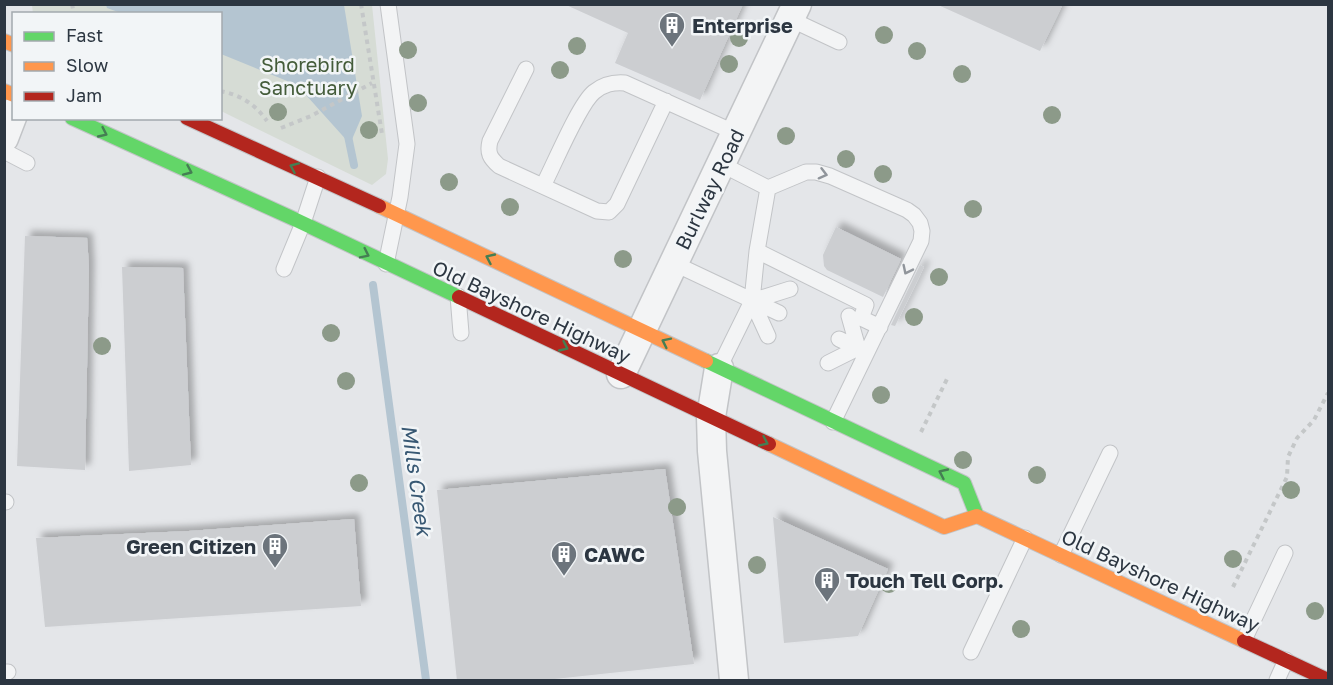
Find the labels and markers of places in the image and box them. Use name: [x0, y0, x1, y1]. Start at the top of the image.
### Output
building icon: Enterprise: [657, 10, 687, 48]
place label: Enterprise: [692, 13, 793, 37]
building icon: Green Citizen: [260, 531, 290, 569]
place label: Green Citizen: [126, 534, 256, 558]
building icon: CAWC: [549, 539, 579, 577]
place label: CAWC: [584, 542, 645, 566]
building icon: Touch Tell Corp.: [812, 565, 842, 603]
place label: Touch Tell Corp.: [846, 568, 1004, 592]

